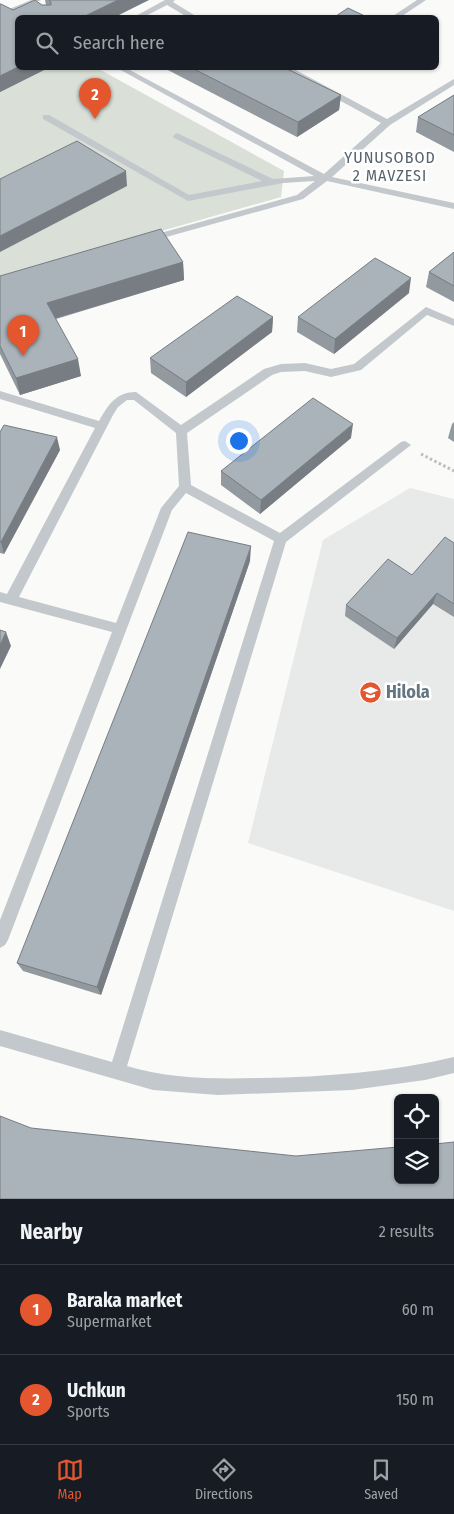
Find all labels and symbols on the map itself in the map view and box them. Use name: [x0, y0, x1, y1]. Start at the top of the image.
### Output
pin: 2: [79, 78, 111, 119]
district label: YUNUSOBOD 2 MAVZESI: [344, 148, 436, 185]
pin: 1: [7, 315, 39, 356]
your location: [226, 428, 252, 454]
school or university icon: Hilola: [358, 680, 382, 704]
place label: Hilola: [386, 681, 430, 703]

